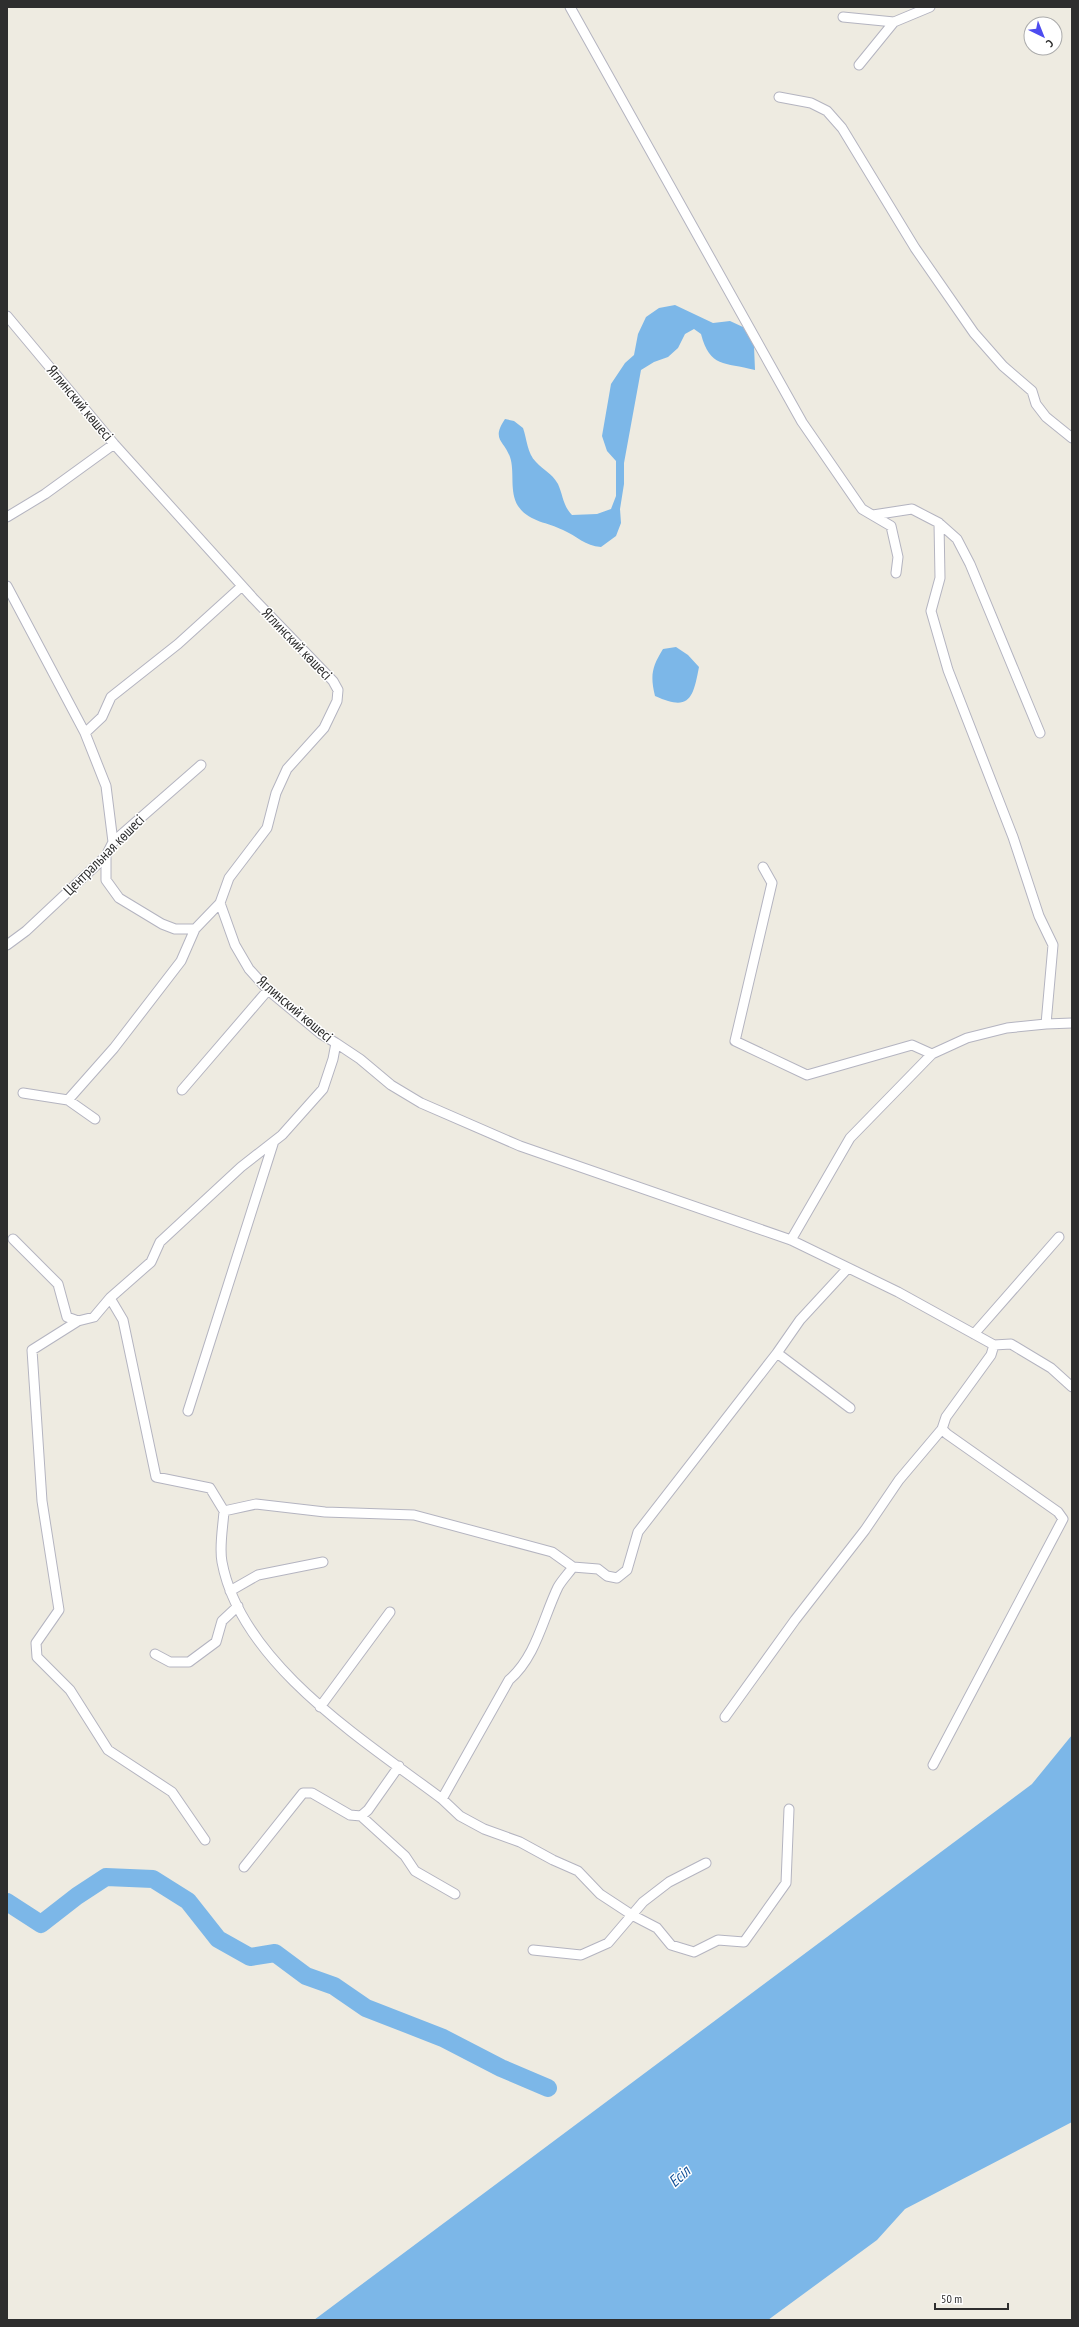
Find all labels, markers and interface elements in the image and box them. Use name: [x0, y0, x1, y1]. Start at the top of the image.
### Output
north arrow: [1023, 16, 1063, 56]
text: С: [1043, 36, 1056, 50]
street label: Яглинский көшесі: [43, 361, 118, 445]
street label: Яглинский көшесі: [258, 603, 337, 684]
street label: Центральная көшесі: [59, 810, 148, 899]
street label: Яглинский көшесі: [253, 971, 337, 1046]
water label: Есіл: [664, 2160, 695, 2191]
scale bar: [935, 2285, 1008, 2311]
text: 50 m: [941, 2291, 962, 2306]

